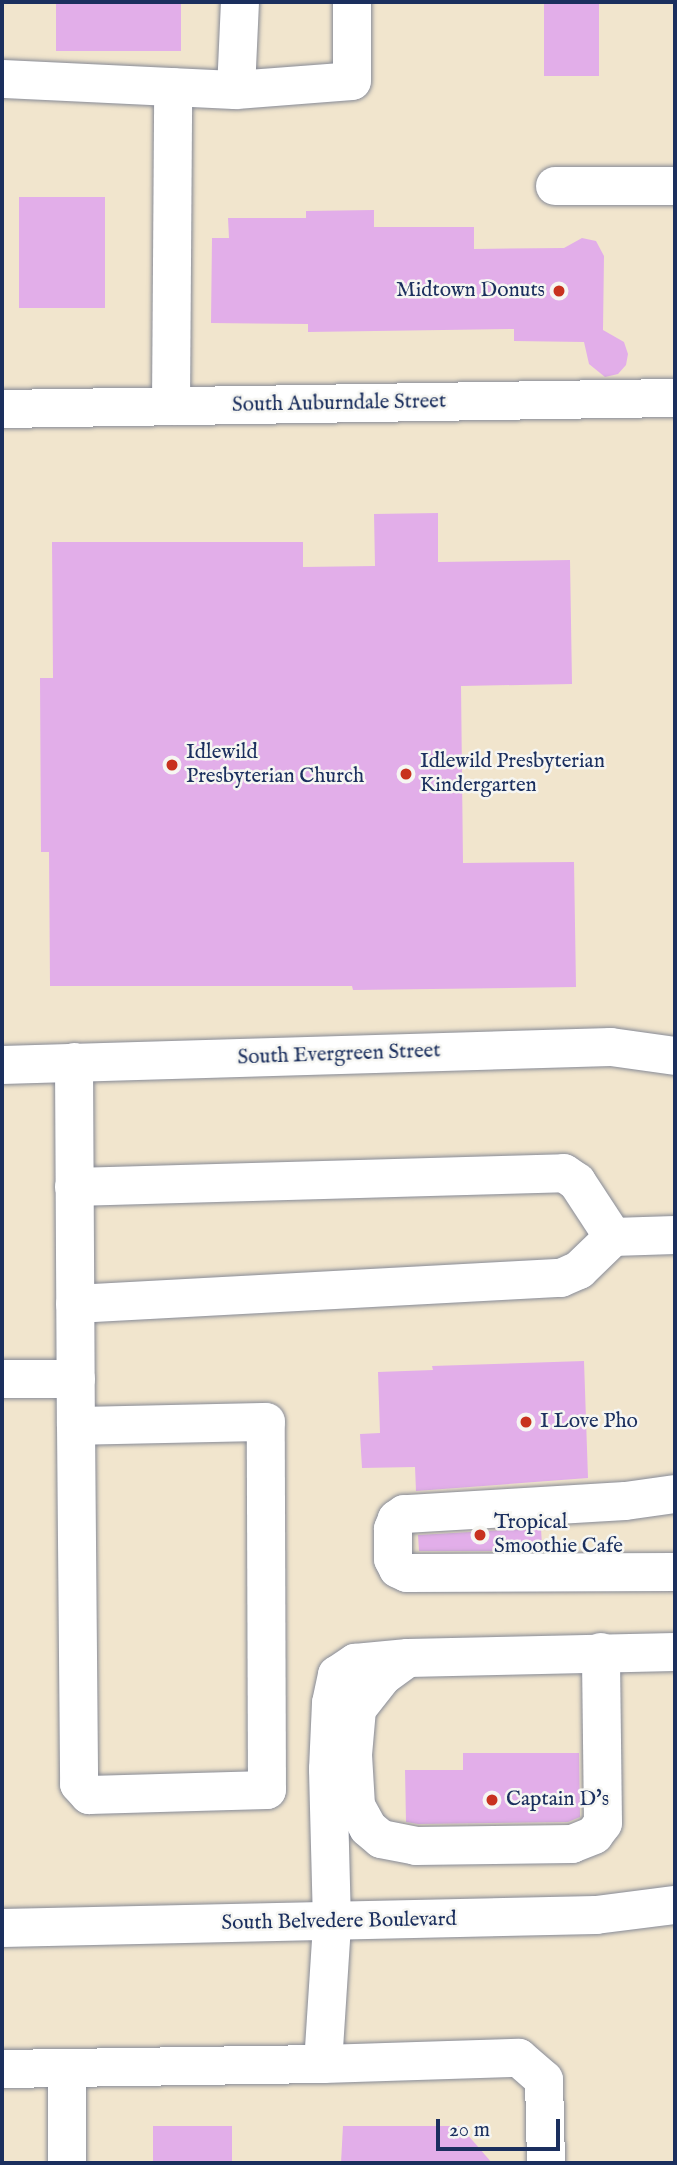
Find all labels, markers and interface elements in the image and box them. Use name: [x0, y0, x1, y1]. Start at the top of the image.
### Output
place label: Midtown Donuts: [396, 278, 545, 304]
marker: Midtown Donuts: [551, 283, 567, 299]
street label: South Auburndale Street: [232, 390, 446, 418]
place label: Idlewild Presbyterian Church: [186, 740, 364, 790]
place label: Idlewild Presbyterian Kindergarten: [420, 749, 605, 799]
marker: Idlewild Presbyterian Church: [164, 757, 180, 773]
marker: Idlewild Presbyterian Kindergarten: [398, 766, 414, 782]
street label: South Evergreen Street: [237, 1039, 441, 1071]
place label: I Love Pho: [540, 1409, 638, 1435]
marker: I Love Pho: [518, 1414, 534, 1430]
place label: Tropical Smoothie Cafe: [494, 1510, 623, 1560]
marker: Tropical Smoothie Cafe: [472, 1527, 488, 1543]
place label: Captain D's: [506, 1787, 609, 1813]
marker: Captain D's: [484, 1792, 500, 1808]
street label: South Belvedere Boulevard: [221, 1907, 457, 1937]
scale bar: [439, 2106, 563, 2150]
text: 20 m: [449, 2117, 490, 2144]

